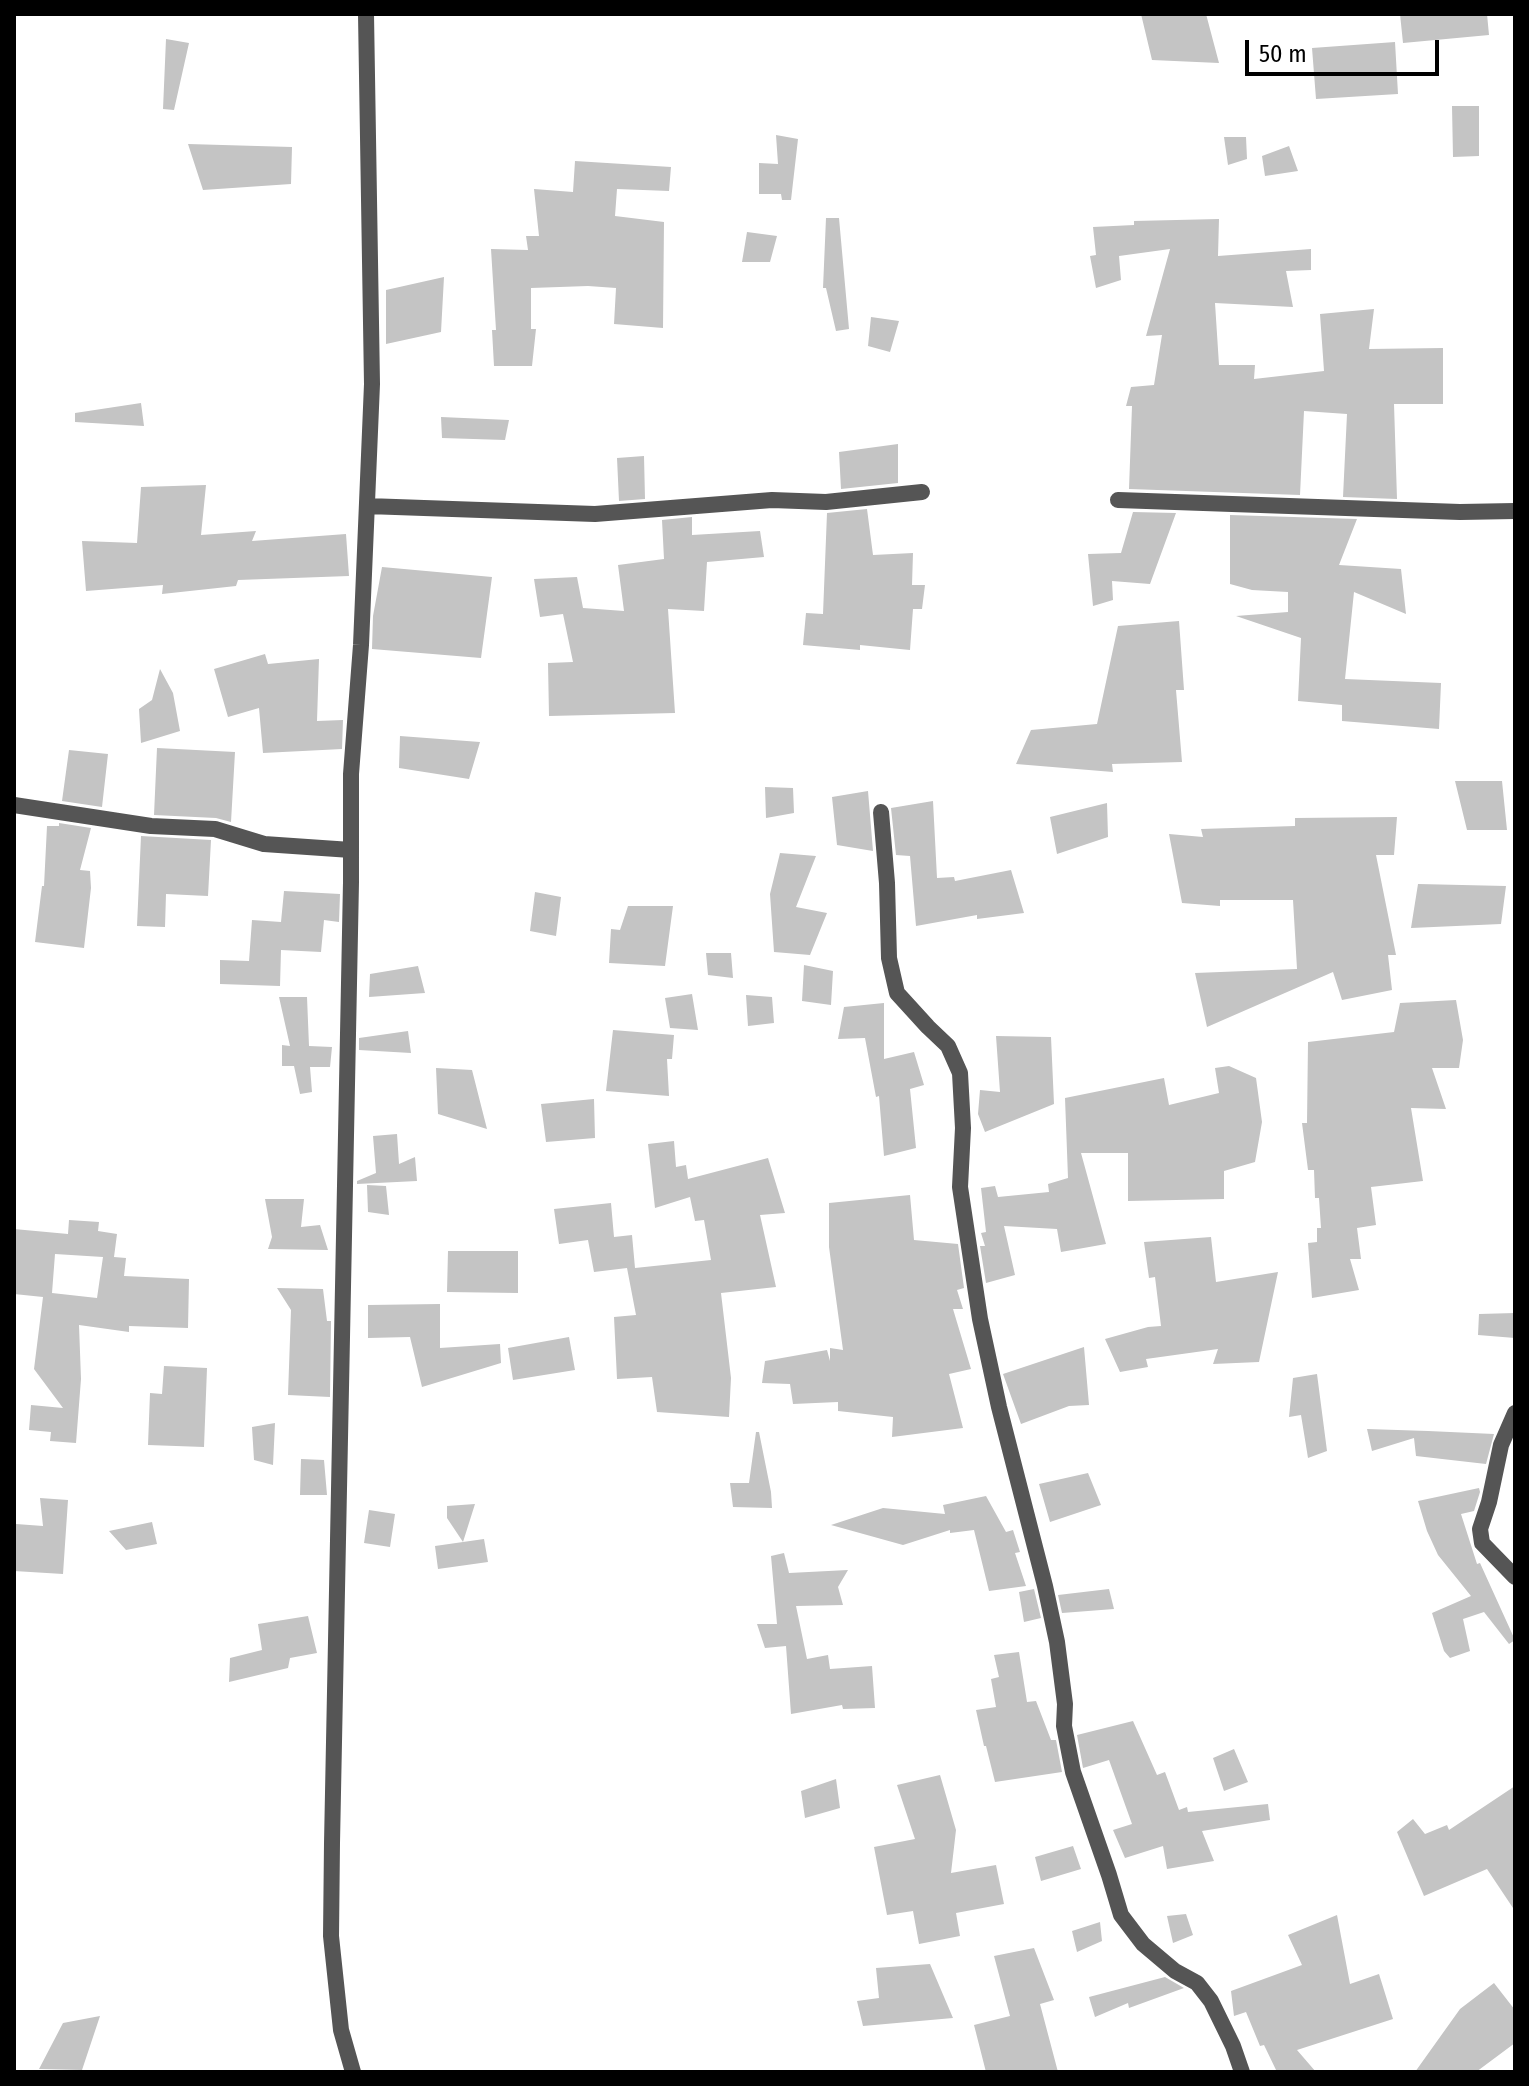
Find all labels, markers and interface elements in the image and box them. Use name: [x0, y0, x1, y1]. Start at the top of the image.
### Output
scale bar: [1249, 24, 1443, 74]
text: 50 m: [1259, 40, 1307, 68]

